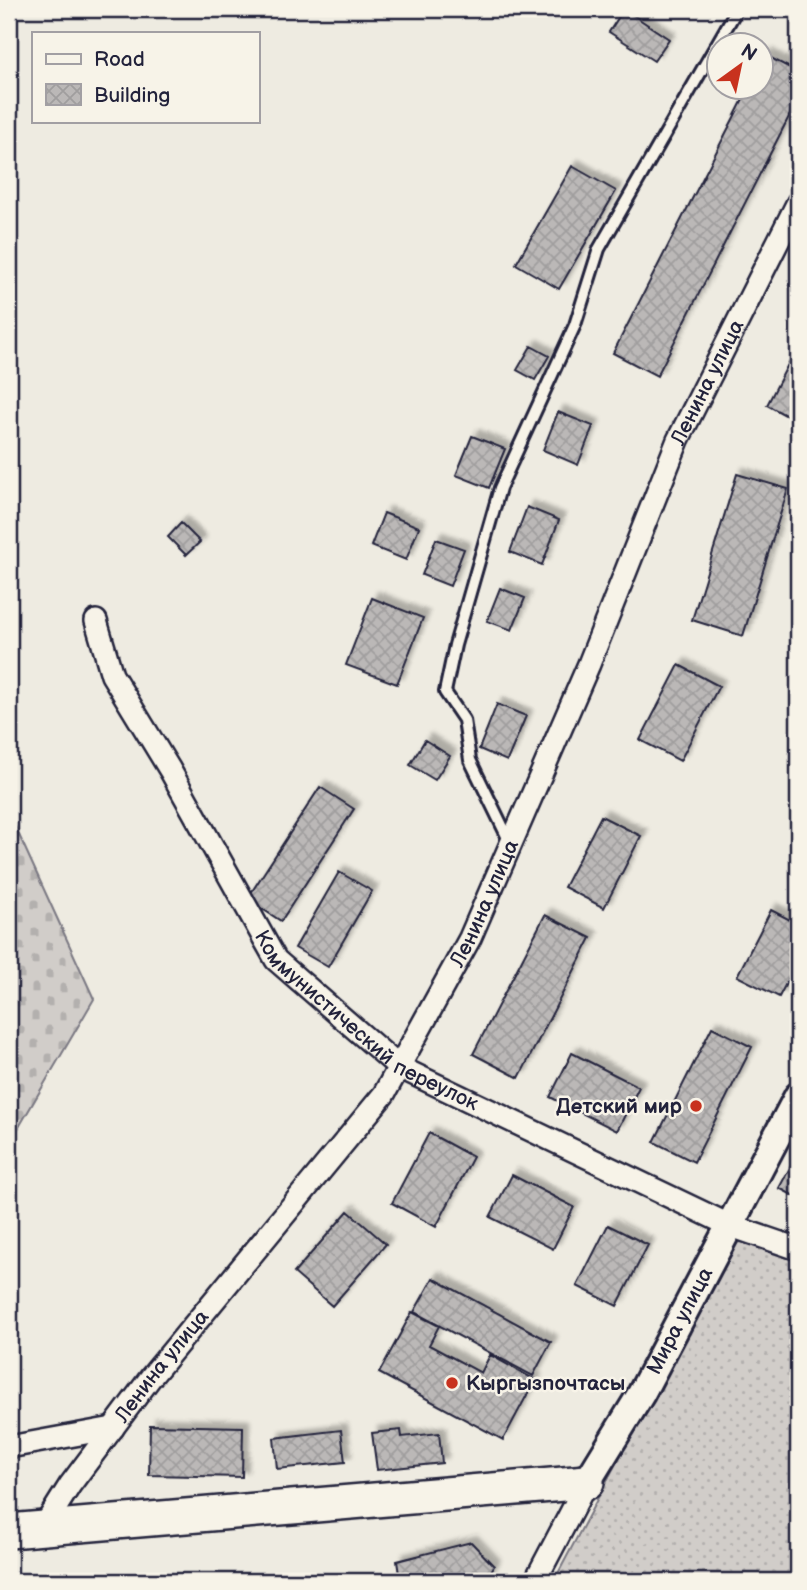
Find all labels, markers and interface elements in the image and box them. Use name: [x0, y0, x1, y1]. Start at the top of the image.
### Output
legend: [32, 32, 259, 122]
north arrow: [706, 32, 776, 102]
text: N: [736, 39, 761, 67]
text: Road: [94, 47, 145, 72]
text: Building: [94, 83, 170, 108]
street label: Ленина улица: [665, 315, 750, 450]
street label: Ленина улица: [444, 836, 524, 972]
street label: Коммунистический переулок: [249, 926, 482, 1116]
place label: Детский мир: [556, 1094, 683, 1119]
marker: Детский мир: [688, 1098, 704, 1114]
street label: Мира улица: [642, 1263, 719, 1379]
street label: Ленина улица: [109, 1304, 215, 1428]
place label: Кыргызпочтасы: [466, 1371, 625, 1396]
marker: Кыргызпочтасы: [444, 1375, 460, 1391]

